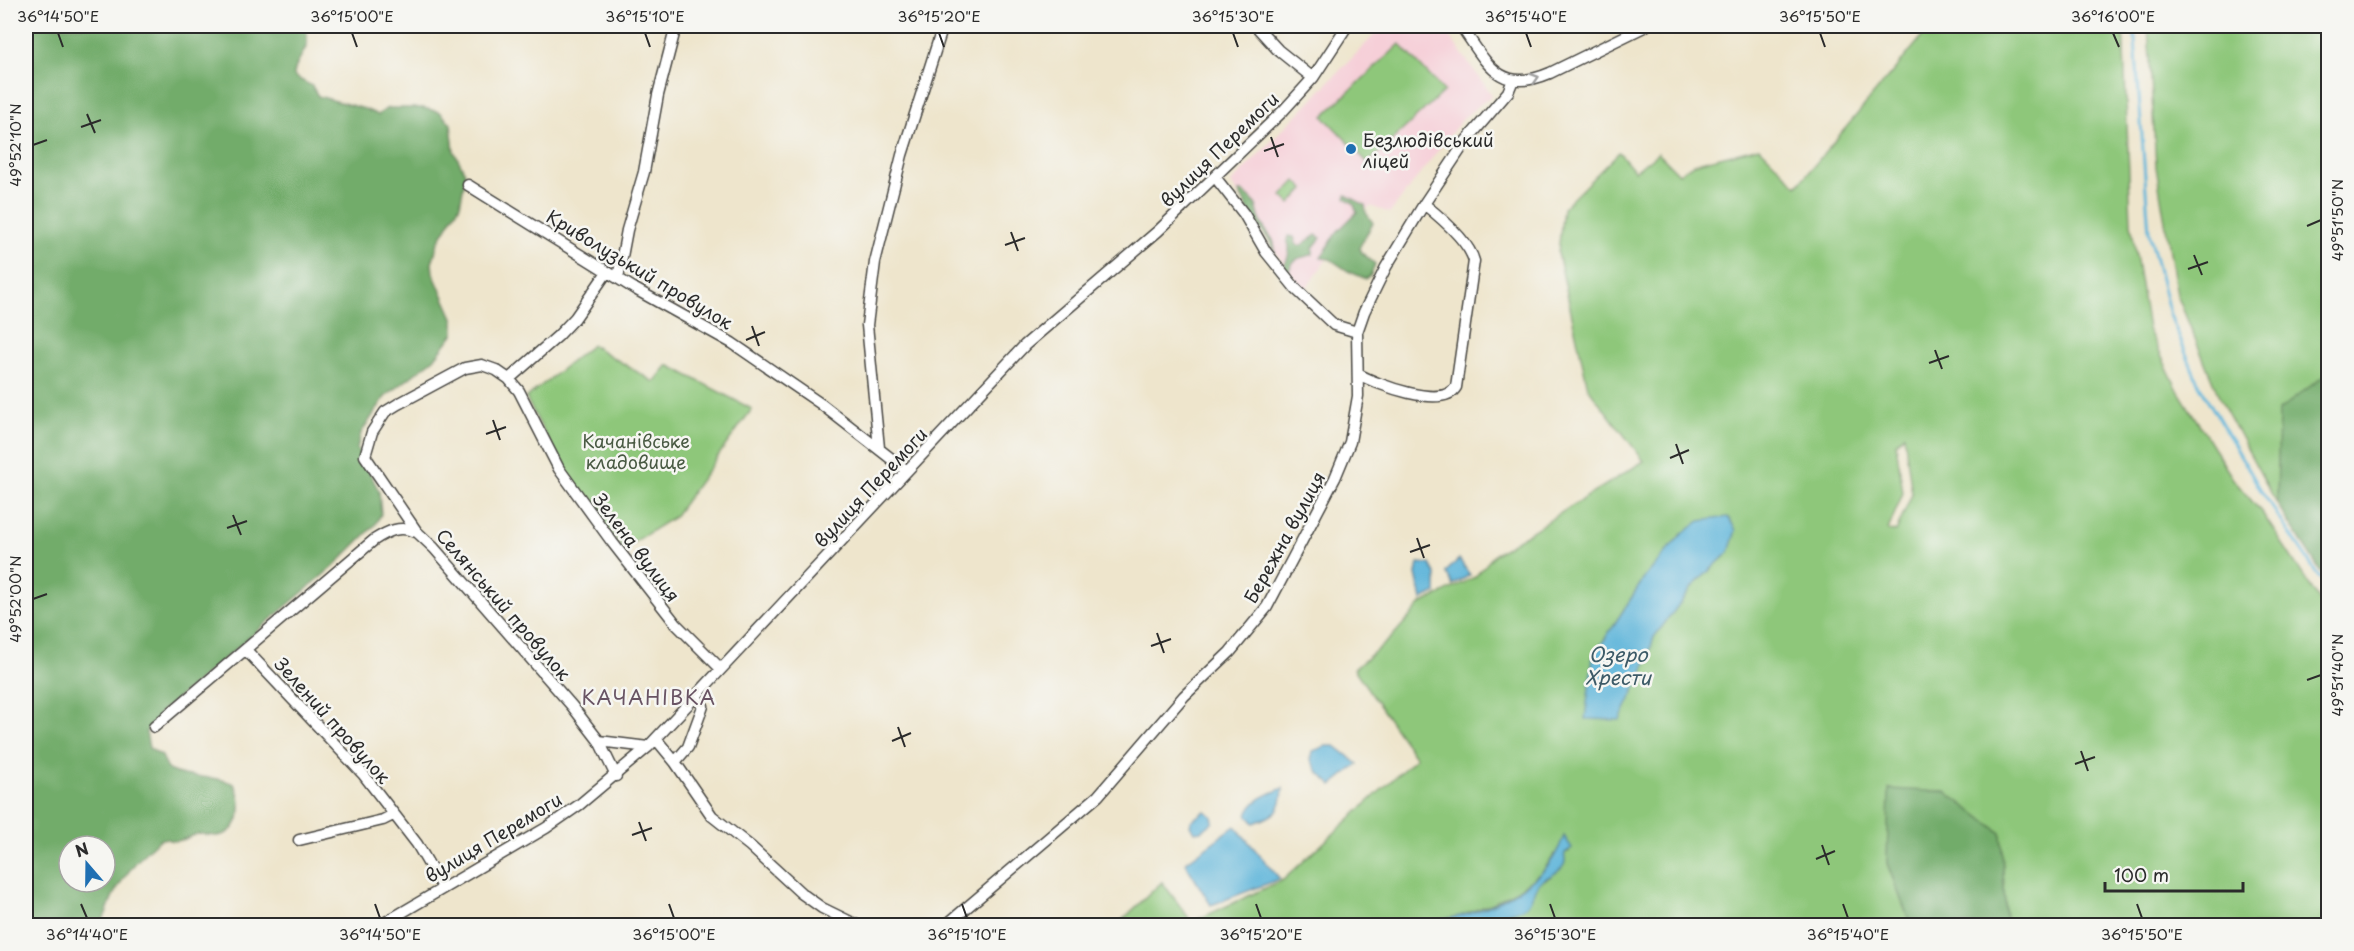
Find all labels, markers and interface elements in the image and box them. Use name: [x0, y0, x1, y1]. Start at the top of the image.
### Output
text: 36°14'50"E: [17, 4, 99, 27]
text: 36°15'00"E: [310, 4, 394, 27]
text: 36°15'10"E: [605, 4, 685, 27]
text: 36°15'20"E: [897, 4, 981, 27]
text: 36°15'30"E: [1192, 4, 1274, 27]
text: 36°15'40"E: [1485, 4, 1567, 27]
text: 36°15'50"E: [1779, 4, 1861, 27]
text: 36°16'00"E: [2071, 4, 2155, 27]
one-way arrow: [1529, 73, 1540, 85]
street label: вулиця Перемоги: [1154, 85, 1284, 213]
text: 49°52'10"N: [3, 103, 26, 187]
place label: Безлюдівський ліцей: [1362, 126, 1494, 174]
marker: Безлюдівський ліцей: [1344, 142, 1358, 156]
text: 49°51'50"N: [2325, 179, 2348, 261]
street label: Криволузький провулок: [542, 203, 739, 336]
street label: вулиця Перемоги: [807, 421, 933, 553]
park label: Качанівське кладовище: [582, 427, 690, 475]
street label: Бережна вулиця: [1237, 466, 1331, 608]
street label: Зелена вулиця: [587, 487, 687, 607]
street label: Селянський провулок: [430, 522, 578, 686]
text: 49°52'00"N: [3, 555, 26, 643]
text: 49°51'40"N: [2325, 634, 2348, 716]
water label: Озеро Хрести: [1585, 639, 1653, 692]
street label: Зелений провулок: [269, 651, 397, 789]
district label: КАЧАНІВКА: [581, 682, 717, 712]
street label: вулиця Перемоги: [419, 785, 567, 889]
north arrow: [57, 834, 117, 894]
text: N: [71, 836, 92, 862]
scale bar: [2105, 855, 2243, 893]
text: 100 m: [2114, 861, 2169, 888]
text: 36°14'40"E: [46, 922, 128, 945]
text: 36°14'50"E: [339, 922, 421, 945]
text: 36°15'00"E: [632, 922, 716, 945]
text: 36°15'10"E: [927, 922, 1007, 945]
text: 36°15'20"E: [1219, 922, 1303, 945]
text: 36°15'30"E: [1514, 922, 1596, 945]
text: 36°15'40"E: [1807, 922, 1889, 945]
text: 36°15'50"E: [2101, 922, 2183, 945]

